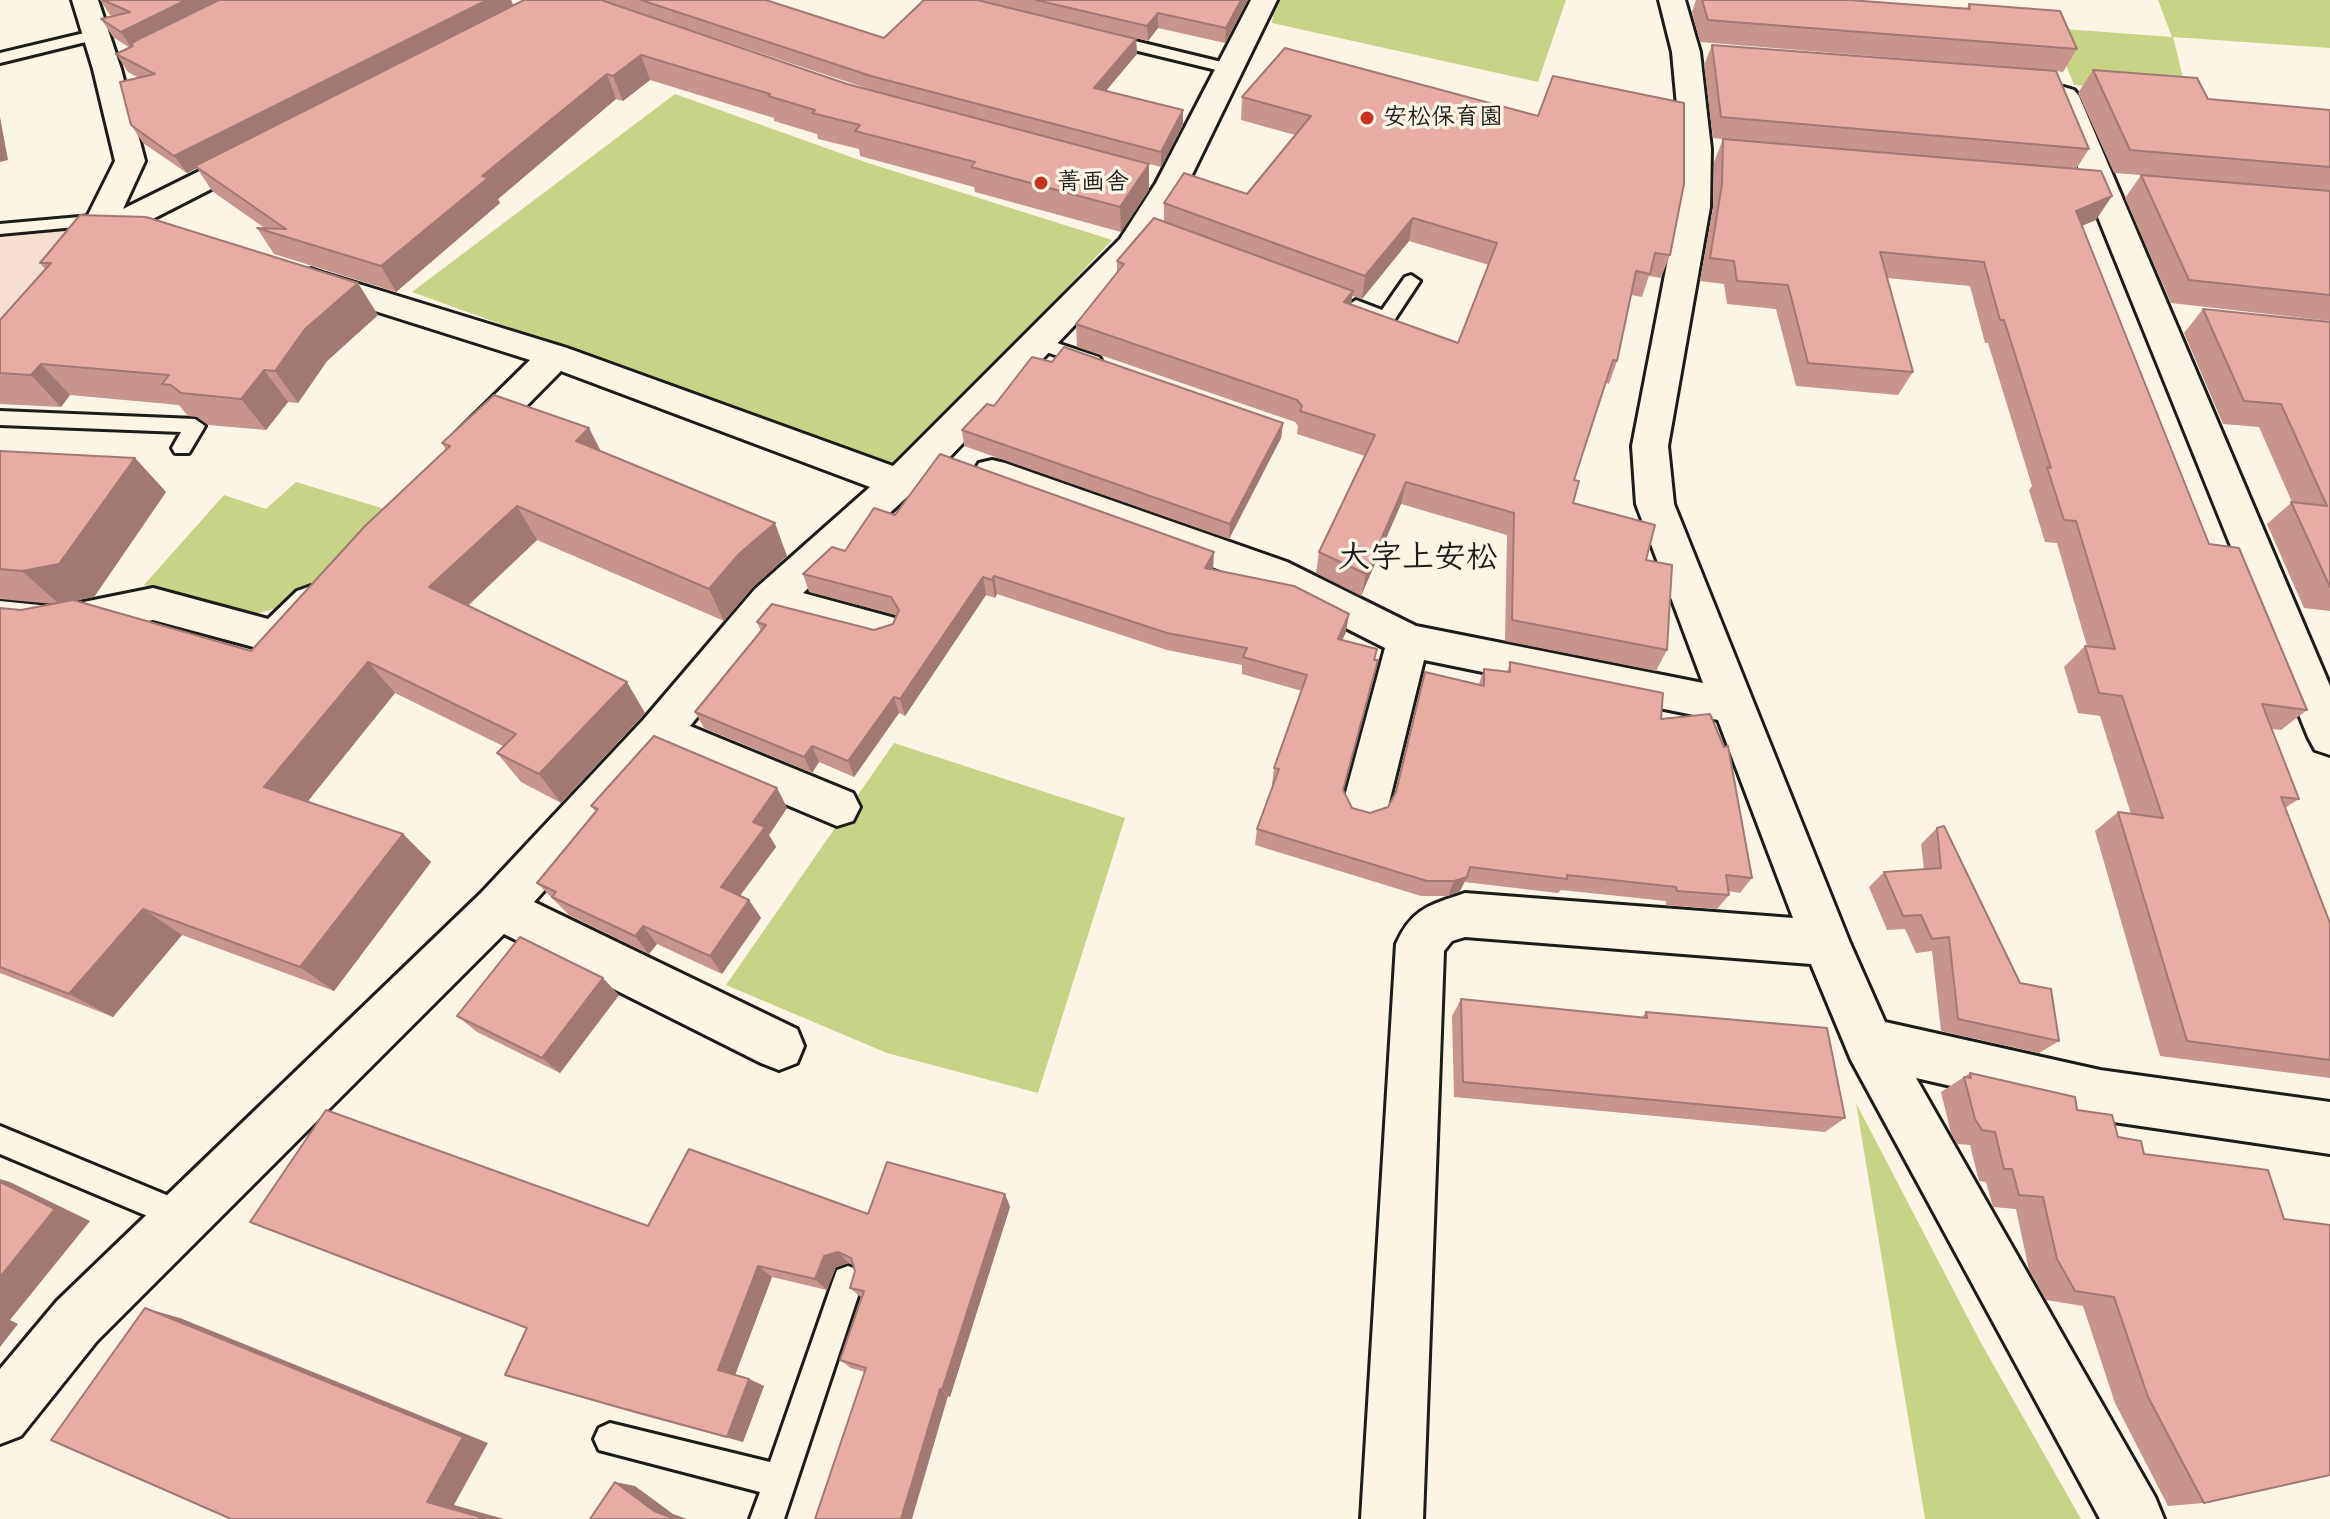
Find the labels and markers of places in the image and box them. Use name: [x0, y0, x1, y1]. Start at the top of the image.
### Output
place label: 安松保育園: [1383, 104, 1503, 132]
marker: 安松保育園: [1358, 109, 1376, 127]
place label: 菁画舎: [1057, 169, 1129, 197]
marker: 菁画舎: [1032, 174, 1050, 192]

